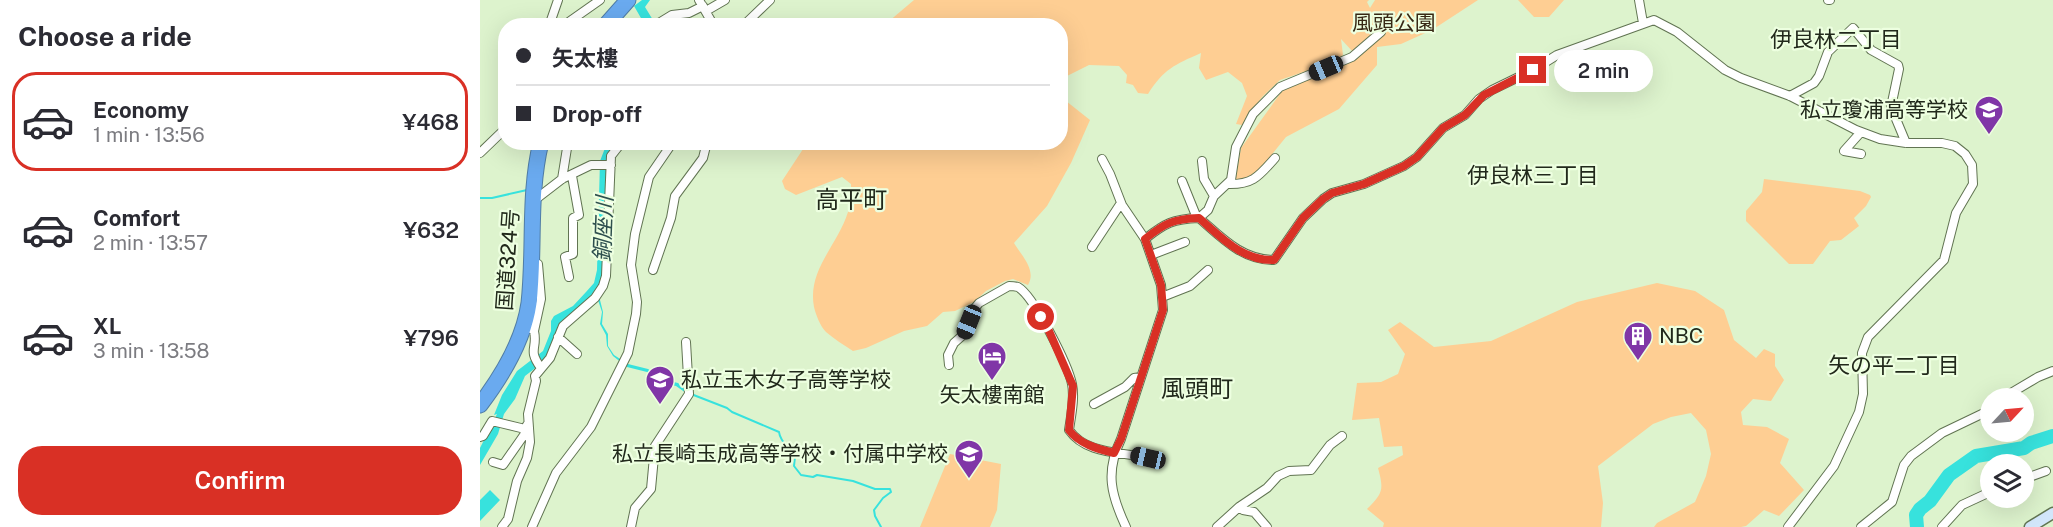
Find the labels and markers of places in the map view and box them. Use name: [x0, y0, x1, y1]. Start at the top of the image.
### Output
school or university icon: 私立瓊浦高等学校: [1973, 94, 2005, 136]
place label: 私立瓊浦高等学校: [1800, 97, 1968, 122]
building icon: NBC: [1622, 320, 1654, 362]
place label: NBC: [1659, 323, 1703, 348]
hotel icon: 矢太樓南館: [976, 340, 1008, 382]
school or university icon: 私立玉木女子高等学校: [644, 364, 676, 406]
place label: 私立玉木女子高等学校: [681, 367, 891, 392]
place label: 矢太樓南館: [940, 382, 1045, 407]
school or university icon: 私立長崎玉成高等学校・付属中学校: [953, 438, 985, 480]
place label: 私立長崎玉成高等学校・付属中学校: [612, 441, 948, 466]

